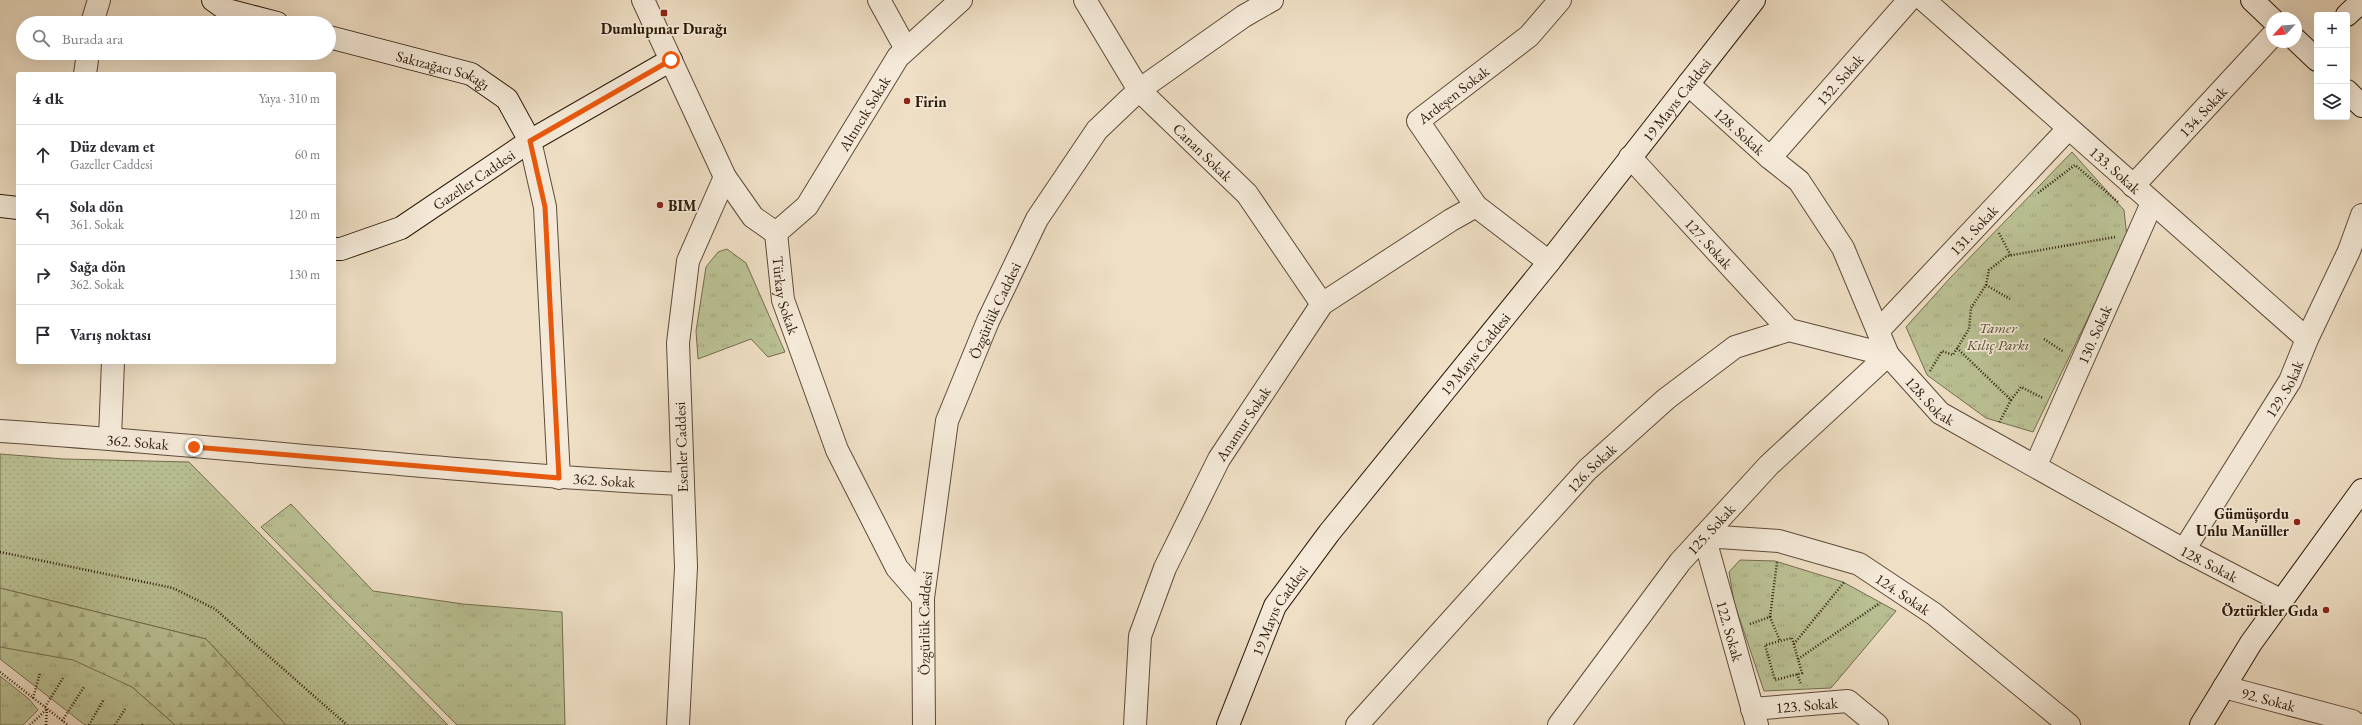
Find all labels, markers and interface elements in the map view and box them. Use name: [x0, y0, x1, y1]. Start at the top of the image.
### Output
marker: Dumlupınar Durağı: [659, 8, 669, 18]
north arrow: [2266, 12, 2302, 48]
map controls: [2314, 12, 2350, 120]
button: +: [2314, 12, 2350, 48]
search box: [16, 16, 336, 60]
place label: Dumlupınar Durağı: [601, 19, 728, 38]
icon: search: [30, 27, 52, 49]
text: Burada ara: [62, 29, 123, 48]
street label: Sakızağacı Sokağı: [394, 45, 494, 94]
button: −: [2314, 48, 2350, 84]
street label: 132. Sokak: [1812, 49, 1868, 109]
route start: [662, 51, 680, 69]
street label: 19 Mayıs Caddesi: [1638, 54, 1715, 145]
street label: Ardeşen Sokak: [1413, 60, 1493, 128]
street label: Altıncık Sokak: [833, 71, 894, 155]
street label: 134. Sokak: [2174, 81, 2231, 141]
button: layers: [2314, 84, 2350, 120]
text: 4 dk: [32, 87, 64, 109]
text: Yaya · 310 m: [259, 90, 320, 107]
place label: Firin: [915, 92, 947, 111]
marker: Firin: [902, 96, 912, 106]
street label: 128. Sokak: [1710, 103, 1770, 159]
street label: Canan Sokak: [1169, 119, 1238, 186]
text: Düz devam et: [70, 137, 155, 156]
street label: 133. Sokak: [2086, 142, 2146, 198]
icon: ahead: [32, 144, 54, 166]
street label: Gazeller Caddesi: [429, 144, 519, 214]
text: 60 m: [295, 146, 320, 163]
text: Gazeller Caddesi: [70, 156, 153, 173]
place label: BIM: [668, 196, 697, 215]
text: Sola dön: [70, 197, 123, 216]
marker: BIM: [655, 200, 665, 210]
street label: 131. Sokak: [1945, 200, 2002, 259]
icon: left: [32, 204, 54, 226]
text: 120 m: [289, 206, 320, 223]
street label: 127. Sokak: [1681, 214, 1738, 273]
text: 361. Sokak: [70, 216, 124, 233]
street label: Türkay Sokak: [769, 255, 804, 338]
text: Sağa dön: [70, 257, 126, 276]
street label: Özgürlük Caddesi: [964, 258, 1025, 362]
icon: right: [32, 264, 54, 286]
text: 130 m: [289, 266, 320, 283]
text: 362. Sokak: [70, 276, 124, 293]
street label: 130. Sokak: [2073, 301, 2116, 367]
street label: 19 Mayıs Caddesi: [1436, 308, 1514, 399]
park label: Tamer Kılıç Parkı: [1966, 318, 2029, 354]
icon: arrive: [32, 324, 54, 346]
text: Varış noktası: [70, 325, 151, 344]
street label: 129. Sokak: [2260, 356, 2307, 421]
street label: 128. Sokak: [1902, 372, 1959, 429]
street label: Anamur Sokak: [1210, 381, 1275, 465]
street label: Esenler Caddesi: [670, 401, 692, 493]
street label: 362. Sokak: [106, 429, 170, 453]
route end: [185, 438, 203, 456]
street label: 126. Sokak: [1562, 438, 1621, 496]
street label: 362. Sokak: [572, 468, 637, 491]
street label: 125. Sokak: [1682, 499, 1739, 558]
place label: Gümüşordu Unlu Manüller: [2196, 504, 2290, 540]
marker: Gümüşordu Unlu Manüller: [2292, 517, 2302, 527]
street label: 128. Sokak: [2177, 540, 2242, 586]
street label: 19 Mayıs Caddesi: [1247, 561, 1312, 658]
street label: 124. Sokak: [1872, 568, 1935, 619]
street label: Özgürlük Caddesi: [913, 569, 936, 675]
street label: 122. Sokak: [1712, 598, 1748, 664]
place label: Öztürkler Gıda: [2222, 601, 2318, 620]
marker: Öztürkler Gıda: [2321, 605, 2331, 615]
street label: 92. Sokak: [2239, 683, 2298, 715]
street label: 123. Sokak: [1775, 692, 1840, 716]

